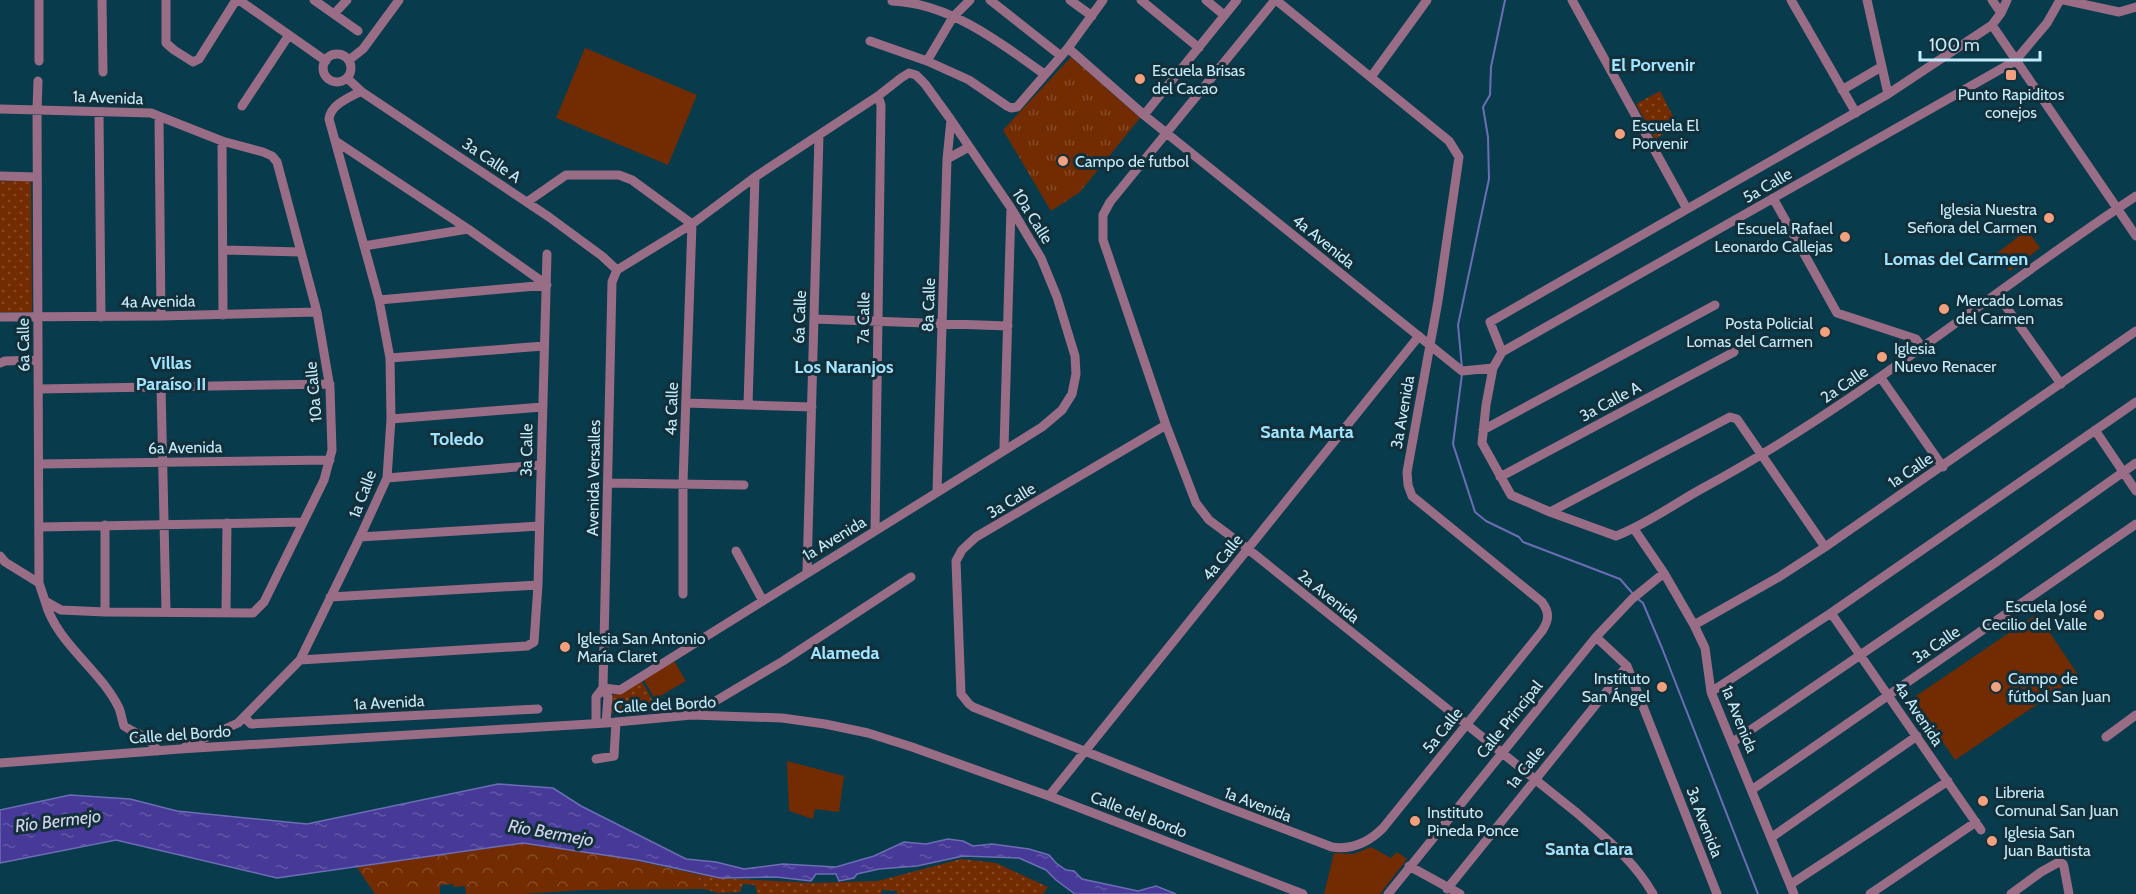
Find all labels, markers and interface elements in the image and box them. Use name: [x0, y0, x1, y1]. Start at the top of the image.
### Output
scale bar: [1920, 24, 2040, 62]
text: 100 m: [1929, 34, 1980, 56]
district label: El Porvenir: [1611, 54, 1695, 76]
place label: Escuela Brisas del Cacao: [1152, 61, 1246, 98]
marker: Punto Rapiditos conejos: [2004, 68, 2018, 82]
marker: Escuela Brisas del Cacao: [1133, 72, 1147, 86]
place label: Punto Rapiditos conejos: [1958, 85, 2065, 122]
street label: 1a Avenida: [72, 87, 144, 108]
place label: Escuela El Porvenir: [1632, 116, 1699, 153]
marker: Escuela El Porvenir: [1613, 127, 1627, 141]
street label: 3a Calle A: [459, 134, 525, 187]
place label: Campo de futbol: [1075, 152, 1189, 171]
marker: Campo de futbol: [1056, 154, 1070, 168]
street label: 5a Calle: [1739, 164, 1795, 207]
street label: 10a Calle: [1008, 185, 1057, 247]
place label: Iglesia Nuestra Señora del Carmen: [1907, 200, 2037, 237]
street label: 4a Avenida: [1289, 211, 1359, 272]
marker: Iglesia Nuestra Señora del Carmen: [2042, 211, 2056, 225]
place label: Escuela Rafael Leonardo Callejas: [1715, 219, 1833, 256]
marker: Escuela Rafael Leonardo Callejas: [1838, 230, 1852, 244]
district label: Lomas del Carmen: [1884, 248, 2028, 270]
street label: 8a Calle: [918, 278, 939, 332]
street label: 6a Calle: [789, 290, 810, 344]
street label: 4a Avenida: [121, 291, 196, 312]
place label: Mercado Lomas del Carmen: [1956, 291, 2063, 328]
street label: 7a Calle: [854, 292, 873, 344]
marker: Mercado Lomas del Carmen: [1937, 302, 1951, 316]
place label: Posta Policial Lomas del Carmen: [1686, 314, 1813, 351]
street label: 6a Calle: [14, 318, 33, 372]
marker: Posta Policial Lomas del Carmen: [1818, 325, 1832, 339]
place label: Iglesia Nuevo Renacer: [1894, 339, 1997, 376]
marker: Iglesia Nuevo Renacer: [1875, 350, 1889, 364]
district label: Villas Paraíso II: [136, 352, 206, 395]
district label: Los Naranjos: [794, 356, 894, 378]
street label: 10a Calle: [301, 361, 326, 423]
street label: 2a Calle: [1817, 362, 1872, 407]
street label: 3a Avenida: [1387, 374, 1418, 450]
street label: 3a Calle A: [1576, 377, 1644, 425]
street label: 4a Calle: [661, 382, 682, 436]
street label: Avenida Versalles: [583, 419, 604, 536]
district label: Santa Marta: [1260, 421, 1354, 443]
street label: 3a Calle: [517, 423, 536, 477]
district label: Toledo: [430, 428, 484, 450]
street label: 6a Avenida: [148, 437, 223, 458]
street label: 1a Calle: [1884, 449, 1936, 492]
street label: 1a Calle: [345, 468, 380, 521]
street label: 3a Calle: [984, 479, 1039, 522]
street label: 1a Avenida: [799, 512, 870, 565]
street label: 4a Calle: [1198, 530, 1247, 584]
street label: 2a Avenida: [1294, 566, 1364, 627]
place label: Escuela José Cecilio del Valle: [1982, 597, 2087, 634]
marker: Escuela José Cecilio del Valle: [2092, 608, 2106, 622]
street label: 3a Calle: [1909, 622, 1964, 667]
place label: Iglesia San Antonio María Claret: [577, 629, 706, 666]
marker: Iglesia San Antonio María Claret: [558, 640, 572, 654]
district label: Alameda: [811, 642, 879, 664]
place label: Instituto San Ángel: [1582, 669, 1650, 706]
place label: Campo de fútbol San Juan: [2008, 669, 2111, 706]
street label: Calle Principal: [1472, 677, 1547, 762]
street label: 4a Avenida: [1890, 677, 1948, 750]
marker: Instituto San Ángel: [1655, 680, 1669, 694]
marker: Campo de fútbol San Juan: [1989, 680, 2003, 694]
street label: 1a Avenida: [1718, 683, 1762, 756]
street label: 1a Avenida: [353, 691, 425, 714]
street label: Calle del Bordo: [614, 692, 717, 717]
street label: 5a Calle: [1418, 704, 1466, 757]
street label: Calle del Bordo: [128, 721, 232, 748]
street label: 1a Calle: [1502, 742, 1548, 793]
street label: 1a Avenida: [1221, 783, 1294, 826]
place label: Libreria Comunal San Juan: [1995, 783, 2118, 820]
street label: 3a Avenida: [1682, 784, 1727, 860]
street label: Calle del Bordo: [1088, 787, 1190, 842]
marker: Libreria Comunal San Juan: [1976, 794, 1990, 808]
place label: Instituto Pineda Ponce: [1427, 803, 1519, 840]
water label: Río Bermejo: [14, 805, 102, 837]
marker: Instituto Pineda Ponce: [1408, 814, 1422, 828]
water label: Río Bermejo: [506, 815, 596, 851]
place label: Iglesia San Juan Bautista: [2003, 823, 2091, 860]
marker: Iglesia San Juan Bautista: [1985, 834, 1999, 848]
district label: Santa Clara: [1545, 838, 1633, 860]

